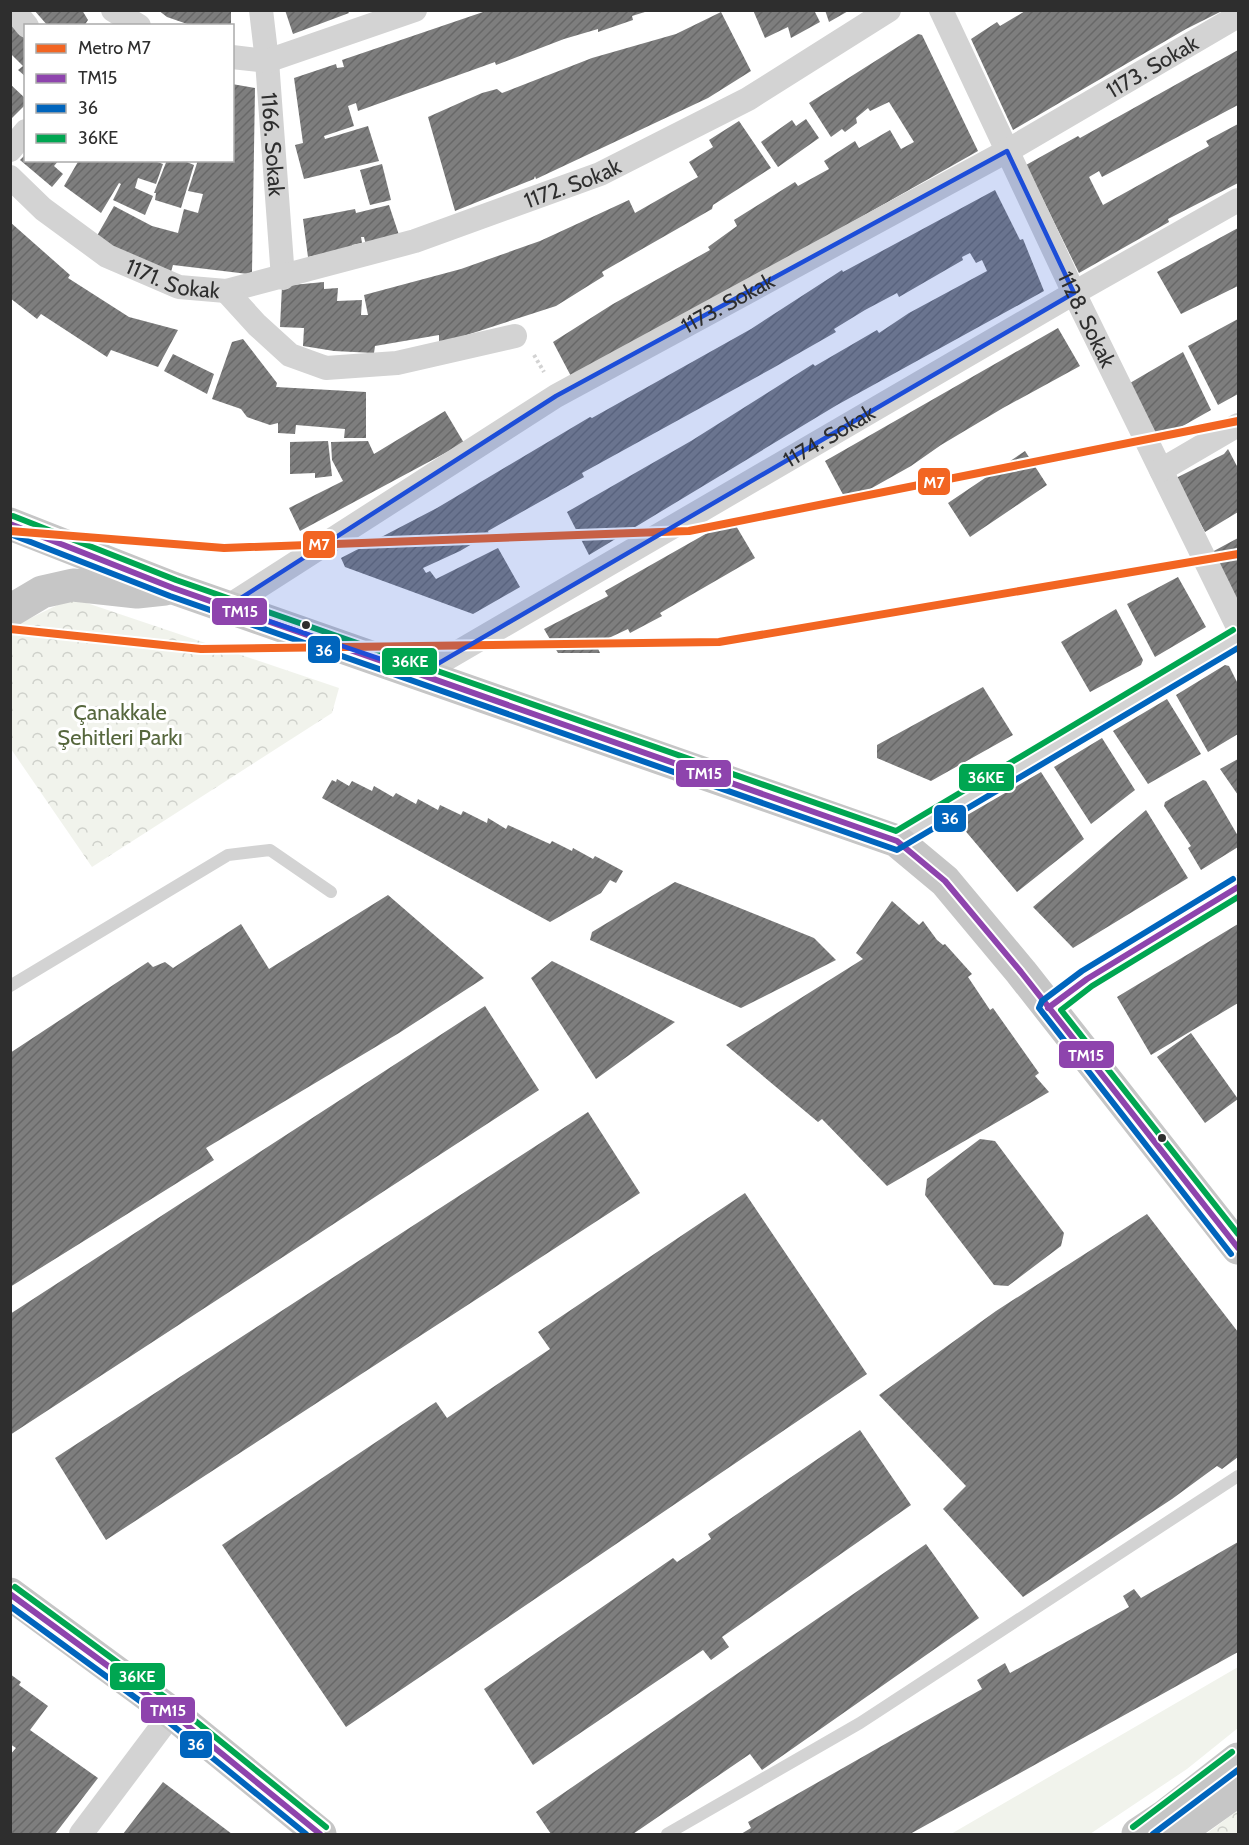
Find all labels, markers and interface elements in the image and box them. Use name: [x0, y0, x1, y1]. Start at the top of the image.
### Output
legend: [24, 24, 234, 162]
street label: 1173. Sokak: [1101, 29, 1203, 104]
text: Metro M7: [78, 37, 151, 59]
text: TM15: [78, 67, 117, 89]
street label: 1166. Sokak: [256, 92, 290, 197]
text: 36: [78, 97, 98, 119]
text: 36KE: [78, 127, 118, 149]
street label: 1172. Sokak: [520, 152, 626, 214]
street label: 1171. Sokak: [122, 252, 221, 304]
street label: 1173. Sokak: [676, 267, 779, 339]
street label: 1128. Sokak: [1052, 267, 1122, 372]
street label: 1174. Sokak: [778, 398, 880, 473]
line badge: M7: [917, 467, 951, 496]
text: M7: [923, 473, 946, 492]
line badge: M7: [302, 530, 336, 559]
text: M7: [308, 535, 331, 554]
line badge: TM15: [211, 597, 268, 626]
text: TM15: [222, 602, 258, 621]
unlabelled marker: [300, 619, 312, 631]
line badge: 36: [307, 635, 341, 664]
text: 36: [315, 641, 333, 660]
line badge: 36KE: [381, 647, 438, 676]
text: 36KE: [392, 652, 428, 671]
park label: Çanakkale Şehitleri Parkı: [57, 699, 183, 751]
line badge: TM15: [675, 759, 732, 788]
line badge: 36KE: [958, 763, 1015, 792]
text: TM15: [686, 764, 722, 783]
text: 36KE: [968, 768, 1004, 787]
line badge: 36: [933, 804, 967, 833]
text: 36: [941, 809, 959, 828]
line badge: TM15: [1058, 1040, 1115, 1069]
text: TM15: [1068, 1046, 1104, 1065]
unlabelled marker: [1156, 1132, 1168, 1144]
line badge: 36KE: [109, 1662, 166, 1691]
text: 36KE: [119, 1667, 155, 1686]
line badge: TM15: [140, 1696, 196, 1724]
text: TM15: [150, 1701, 186, 1720]
line badge: 36: [179, 1730, 213, 1759]
text: 36: [187, 1735, 205, 1754]

